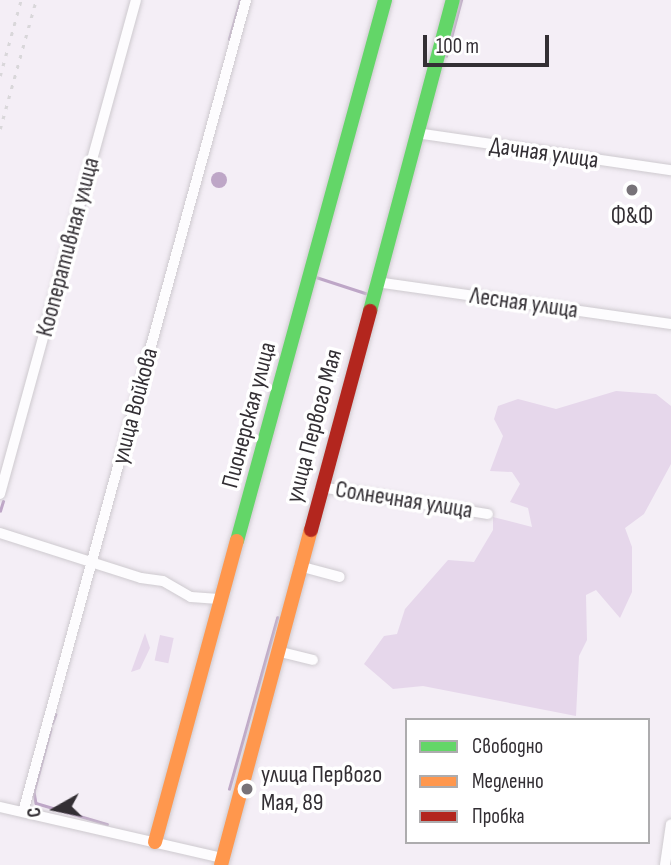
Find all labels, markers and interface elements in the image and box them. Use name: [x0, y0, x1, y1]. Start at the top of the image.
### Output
scale bar: [426, 21, 552, 65]
text: 100 m: [436, 34, 479, 59]
street label: Дачная улица: [488, 131, 600, 175]
street label: Кооперативная улица: [30, 154, 106, 340]
marker: Ф&Ф: [624, 182, 640, 198]
place label: Ф&Ф: [611, 202, 653, 230]
street label: Лесная улица: [468, 281, 580, 325]
street label: Пионерская улица: [216, 339, 282, 491]
street label: улица Войкова: [106, 345, 164, 467]
street label: улица Первого Мая: [280, 346, 348, 506]
street label: Солнечная улица: [333, 475, 475, 525]
legend: [405, 718, 650, 844]
text: Свободно: [472, 734, 543, 759]
place label: улица Первого Мая, 89: [261, 761, 382, 817]
text: Медленно: [472, 769, 544, 794]
north arrow: [21, 774, 91, 844]
marker: улица Первого Мая, 89: [239, 781, 255, 797]
text: Пробка: [472, 804, 525, 829]
text: С: [23, 806, 47, 819]

